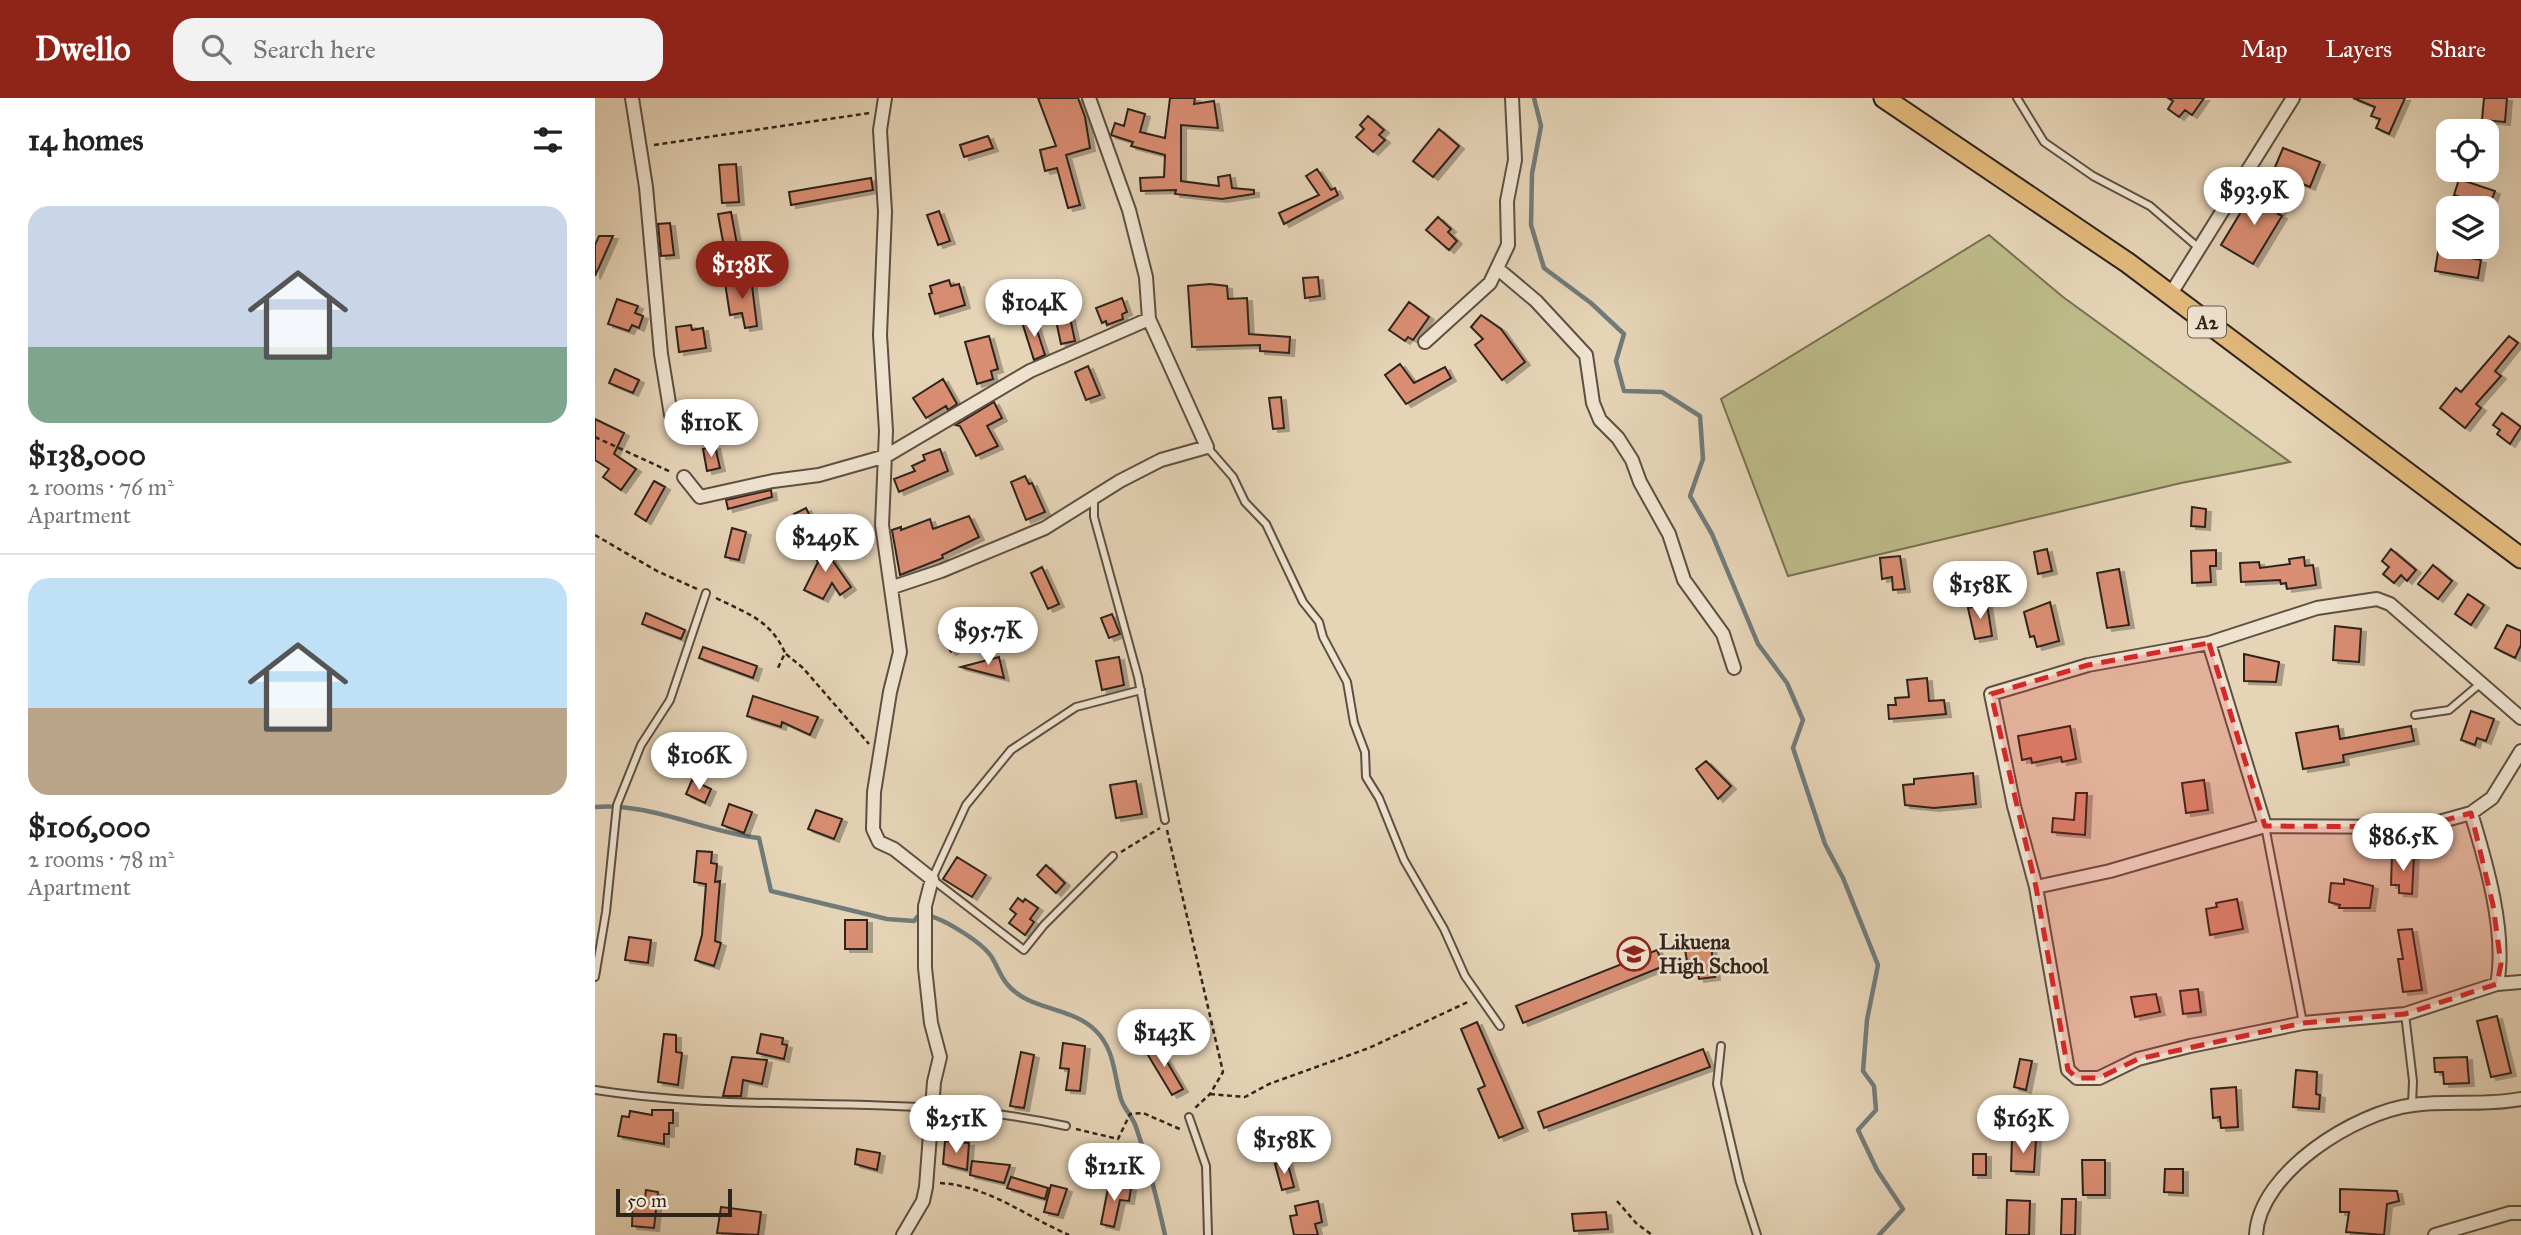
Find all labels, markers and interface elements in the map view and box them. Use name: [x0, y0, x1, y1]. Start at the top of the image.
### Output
search box: [173, 18, 663, 81]
text: Dwello: [35, 29, 131, 69]
icon: search: [197, 30, 235, 68]
text: Search here: [253, 33, 376, 65]
text: Map: [2241, 34, 2288, 64]
text: Layers: [2326, 34, 2392, 64]
text: Share: [2430, 34, 2486, 64]
map controls: [2436, 119, 2499, 259]
button: locate: [2436, 119, 2499, 182]
icon: filters: [529, 121, 567, 159]
text: 14 homes: [28, 122, 143, 158]
pin: $93.9K: [2197, 167, 2311, 227]
text: $93.9K: [2220, 176, 2288, 204]
button: layers: [2436, 196, 2499, 259]
pin: $138K: [693, 242, 791, 301]
text: $138K: [712, 250, 772, 278]
icon: home: [235, 252, 361, 378]
pin: $104K: [985, 280, 1083, 339]
text: $104K: [1001, 288, 1067, 316]
road number: A2: [2188, 306, 2226, 338]
pin: $110K: [662, 400, 760, 459]
text: $110K: [680, 408, 742, 436]
text: $138,000: [28, 437, 146, 473]
text: 2 rooms · 76 m²: [28, 473, 174, 501]
text: Apartment: [28, 501, 131, 529]
pin: $249K: [776, 514, 874, 574]
text: $249K: [792, 523, 858, 551]
pin: $158K: [1931, 561, 2029, 621]
text: $158K: [1949, 570, 2011, 598]
pin: $95.7K: [931, 608, 1045, 667]
text: $95.7K: [954, 616, 1022, 644]
icon: home: [235, 624, 361, 750]
pin: $106K: [650, 732, 748, 792]
text: $106K: [667, 741, 731, 769]
text: $106,000: [28, 809, 151, 845]
pin: $86.5K: [2346, 814, 2460, 873]
text: $86.5K: [2368, 822, 2438, 850]
text: 2 rooms · 78 m²: [28, 845, 174, 873]
text: Apartment: [28, 873, 131, 901]
place label: Likuena High School: [1659, 929, 1770, 979]
school or university icon: Likuena High School: [1615, 935, 1653, 973]
pin: $143K: [1115, 1010, 1213, 1069]
text: $143K: [1133, 1018, 1195, 1046]
pin: $251K: [907, 1096, 1005, 1155]
pin: $163K: [1974, 1096, 2072, 1155]
text: $251K: [925, 1104, 987, 1132]
text: $163K: [1993, 1104, 2053, 1132]
pin: $158K: [1235, 1116, 1333, 1176]
text: $158K: [1253, 1125, 1315, 1153]
pin: $121K: [1065, 1144, 1163, 1203]
text: $121K: [1084, 1152, 1144, 1180]
scale bar: [616, 1186, 731, 1218]
text: 50 m: [627, 1189, 667, 1212]

